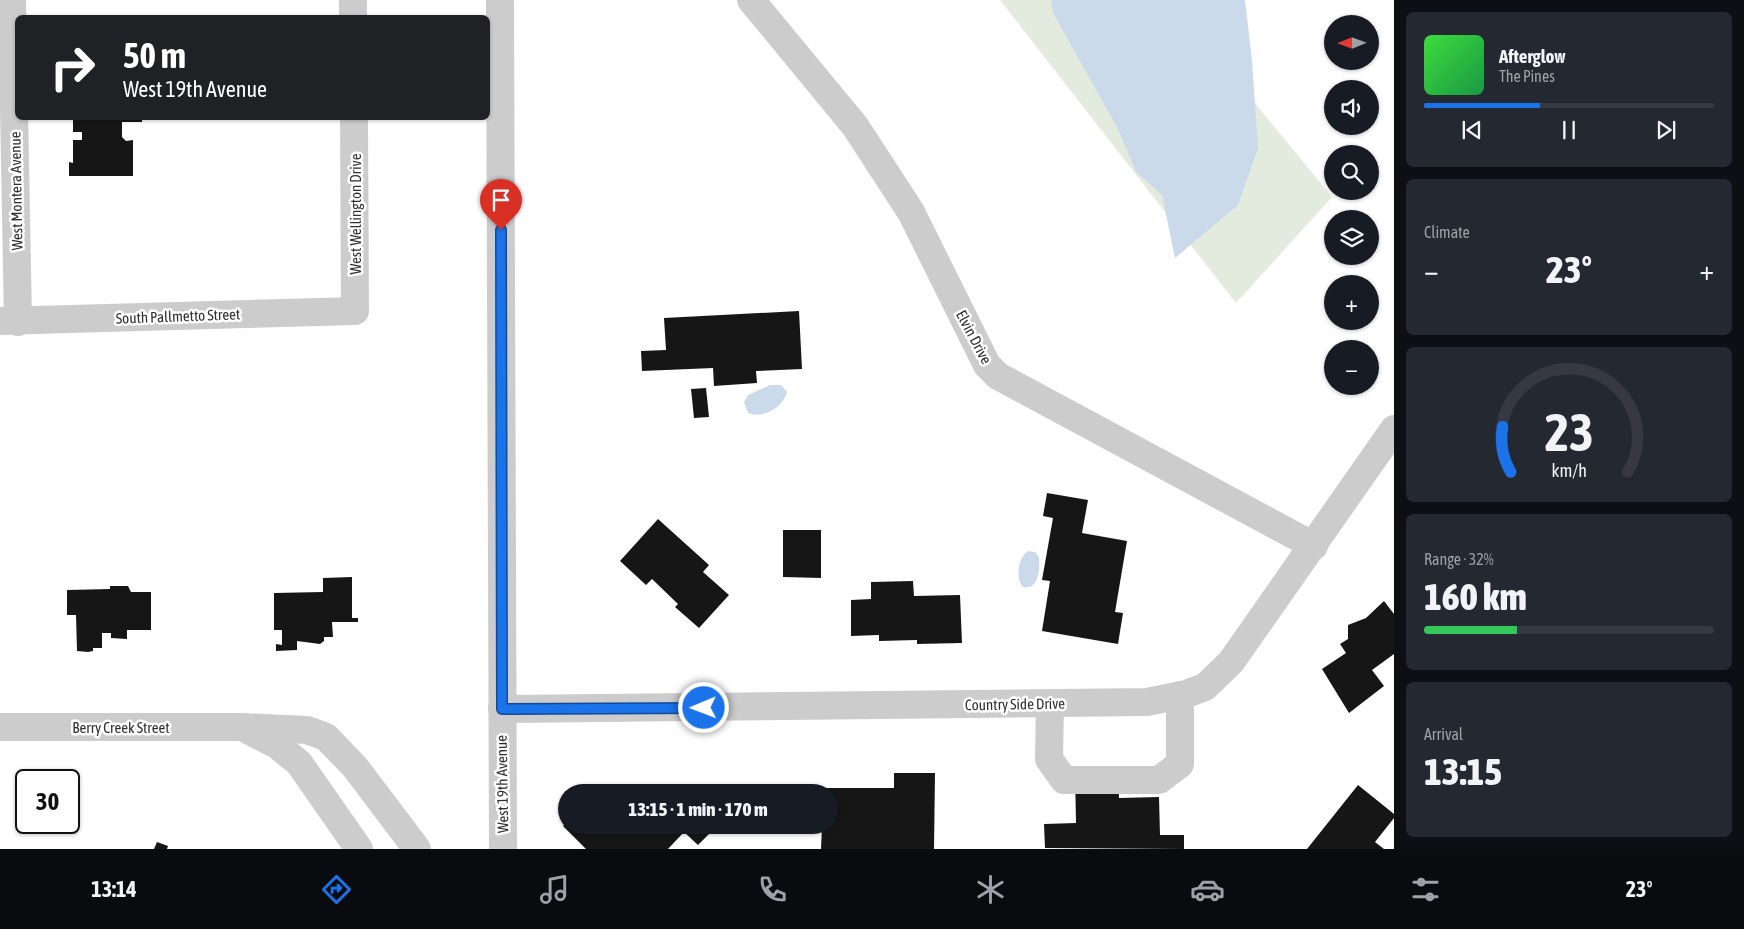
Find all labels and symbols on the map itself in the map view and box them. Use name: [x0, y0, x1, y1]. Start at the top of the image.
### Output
north arrow: [1324, 15, 1379, 70]
street label: West Montera Avenue: [6, 131, 26, 251]
street label: West Wellington Drive: [347, 153, 364, 274]
pin: [480, 179, 522, 230]
street label: South Pallmetto Street: [116, 305, 240, 327]
street label: Elvin Drive: [953, 307, 995, 367]
position arrow: [677, 681, 729, 733]
street label: Country Side Drive: [965, 695, 1065, 713]
street label: Berry Creek Street: [72, 719, 170, 736]
street label: West 19th Avenue: [493, 735, 511, 833]
speed limit sign: 30: [15, 769, 80, 834]

